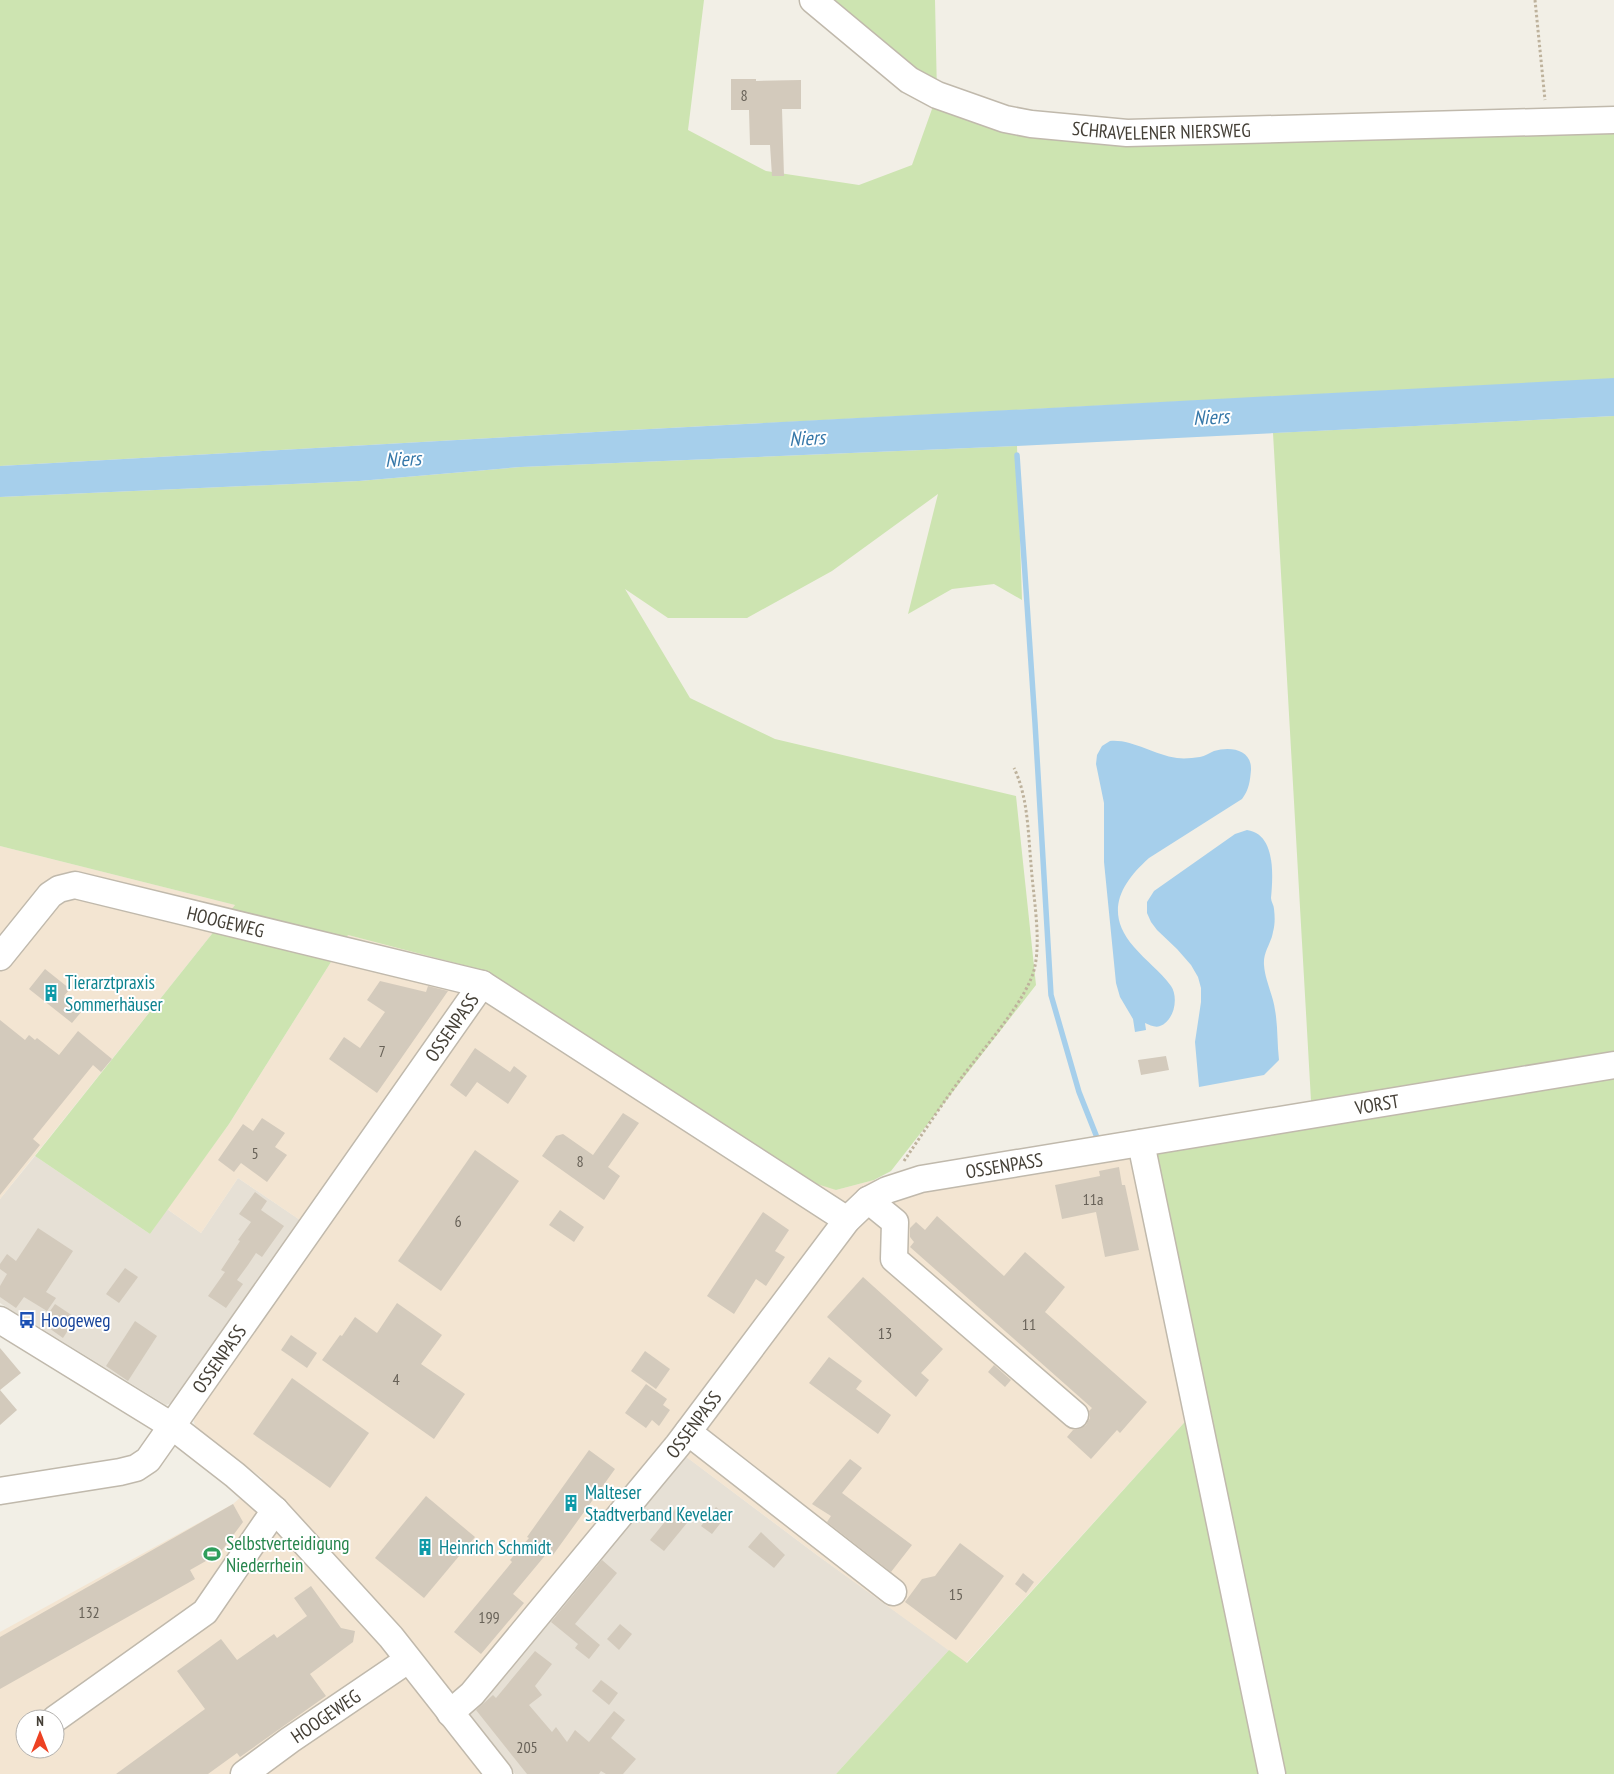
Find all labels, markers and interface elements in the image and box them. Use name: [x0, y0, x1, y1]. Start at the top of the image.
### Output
house number: 8: [740, 85, 748, 105]
street label: SCHRAVELENER NIERSWEG: [1071, 116, 1251, 145]
water label: Niers: [1193, 403, 1232, 431]
water label: Niers: [789, 424, 828, 452]
water label: Niers: [385, 445, 424, 473]
street label: HOOGEWEG: [184, 901, 267, 943]
place label: Tierarztpraxis Sommerhäuser: [65, 970, 164, 1016]
building icon: Tierarztpraxis Sommerhäuser: [41, 983, 61, 1003]
street label: OSSENPASS: [419, 989, 484, 1066]
house number: 7: [378, 1041, 386, 1061]
street label: VORST: [1352, 1088, 1401, 1120]
house number: 5: [251, 1143, 259, 1163]
street label: OSSENPASS: [964, 1147, 1044, 1184]
house number: 8: [576, 1151, 584, 1171]
house number: 11a: [1083, 1189, 1103, 1209]
house number: 6: [454, 1211, 462, 1231]
place label: Hoogeweg: [41, 1308, 110, 1332]
bus stop icon: Hoogeweg: [17, 1310, 37, 1330]
house number: 11: [1022, 1314, 1036, 1334]
street label: OSSENPASS: [187, 1320, 251, 1398]
house number: 13: [878, 1323, 892, 1343]
house number: 4: [392, 1369, 400, 1389]
street label: OSSENPASS: [660, 1386, 726, 1463]
place label: Malteser Stadtverband Kevelaer: [585, 1480, 733, 1526]
building icon: Malteser Stadtverband Kevelaer: [561, 1493, 581, 1513]
place label: Selbstverteidigung Niederrhein: [226, 1531, 349, 1577]
place label: Heinrich Schmidt: [439, 1535, 552, 1559]
building icon: Heinrich Schmidt: [415, 1537, 435, 1557]
sports icon: Selbstverteidigung Niederrhein: [202, 1544, 222, 1564]
house number: 15: [949, 1584, 963, 1604]
house number: 132: [78, 1602, 100, 1622]
house number: 199: [478, 1607, 500, 1627]
street label: HOOGEWEG: [286, 1684, 365, 1748]
north arrow: [15, 1709, 65, 1759]
text: N: [36, 1712, 44, 1730]
house number: 205: [516, 1737, 538, 1757]

